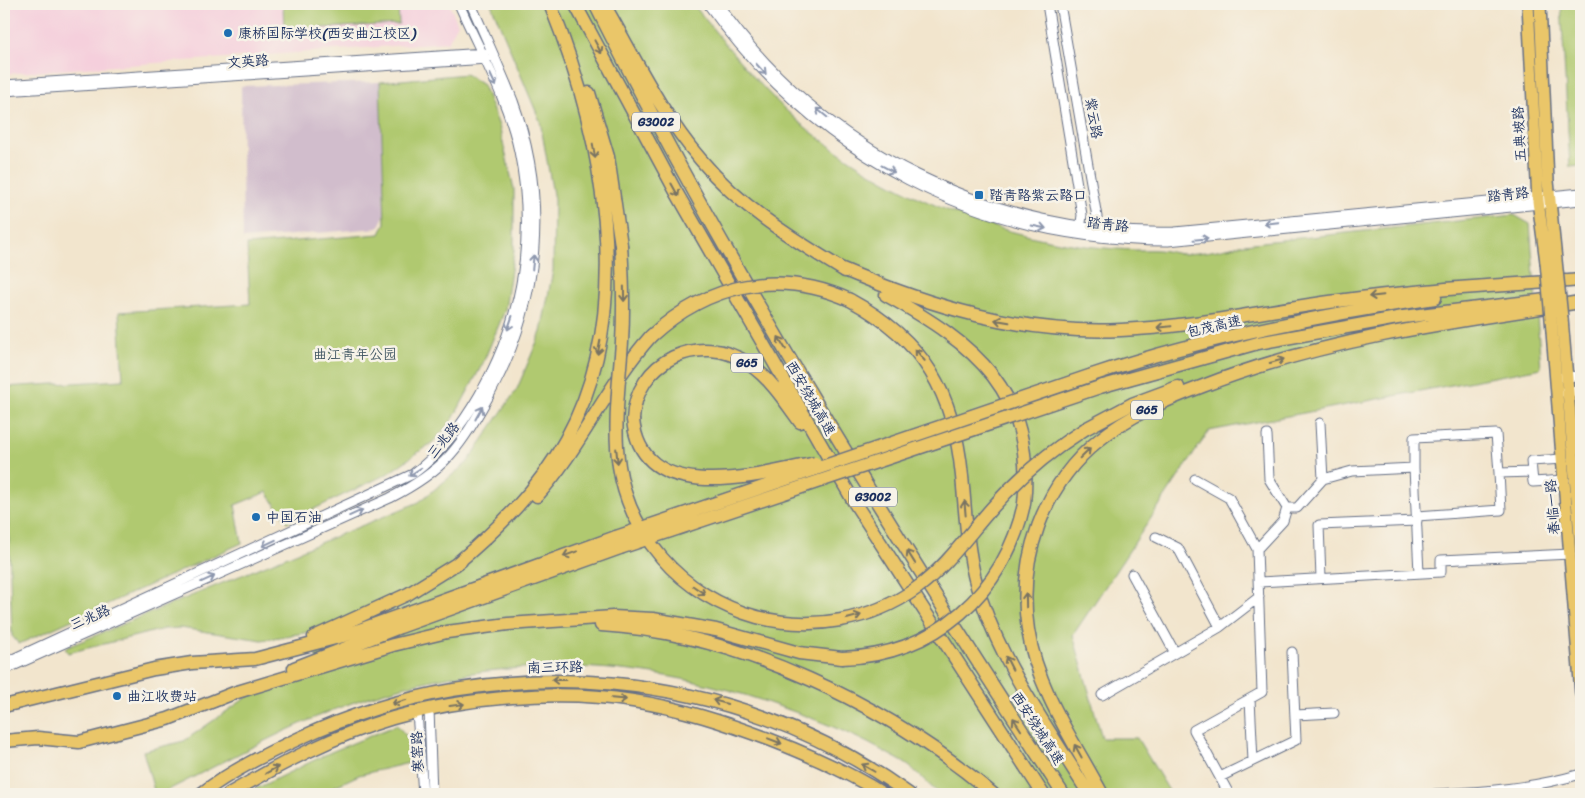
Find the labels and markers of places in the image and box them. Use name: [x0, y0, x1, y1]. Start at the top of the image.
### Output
place label: 康桥国际学校(西安曲江校区): [238, 21, 417, 46]
marker: 康桥国际学校(西安曲江校区): [222, 27, 234, 39]
place label: 踏青路紫云路口: [989, 183, 1087, 208]
marker: 踏青路紫云路口: [973, 189, 985, 201]
place label: 中国石油: [266, 505, 322, 530]
marker: 中国石油: [250, 511, 262, 523]
place label: 曲江收费站: [127, 684, 197, 709]
marker: 曲江收费站: [111, 690, 123, 702]

